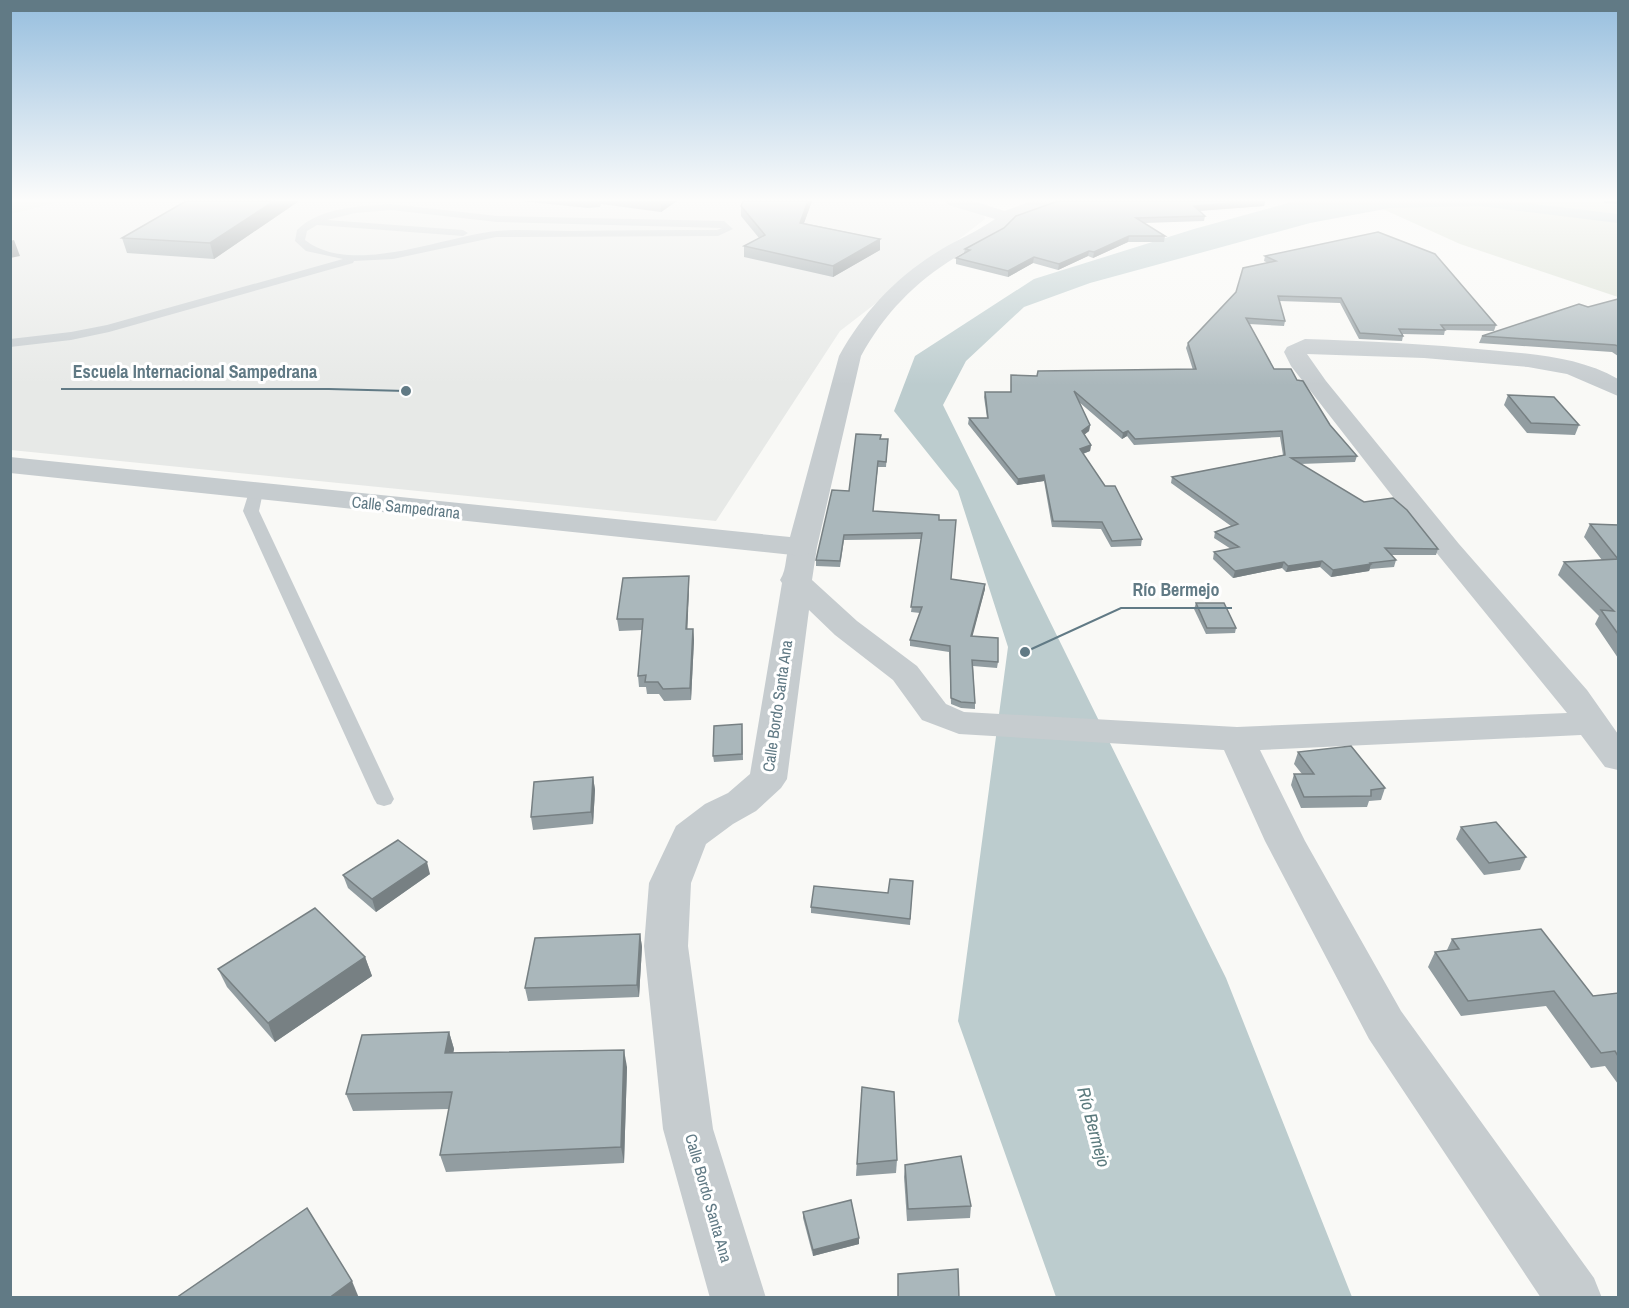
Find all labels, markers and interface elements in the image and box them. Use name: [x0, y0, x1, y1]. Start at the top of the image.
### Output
callout: Escuela Internacional Sampedrana: [61, 353, 329, 389]
text: Escuela Internacional Sampedrana: [73, 359, 318, 384]
street label: Calle Sampedrana: [351, 490, 462, 524]
callout: Río Bermejo: [1121, 572, 1232, 608]
text: Río Bermejo: [1133, 577, 1219, 602]
street label: Calle Bordo Santa Ana: [757, 638, 797, 773]
water label: Río Bermejo: [1071, 1084, 1117, 1170]
street label: Calle Bordo Santa Ana: [680, 1131, 738, 1266]

